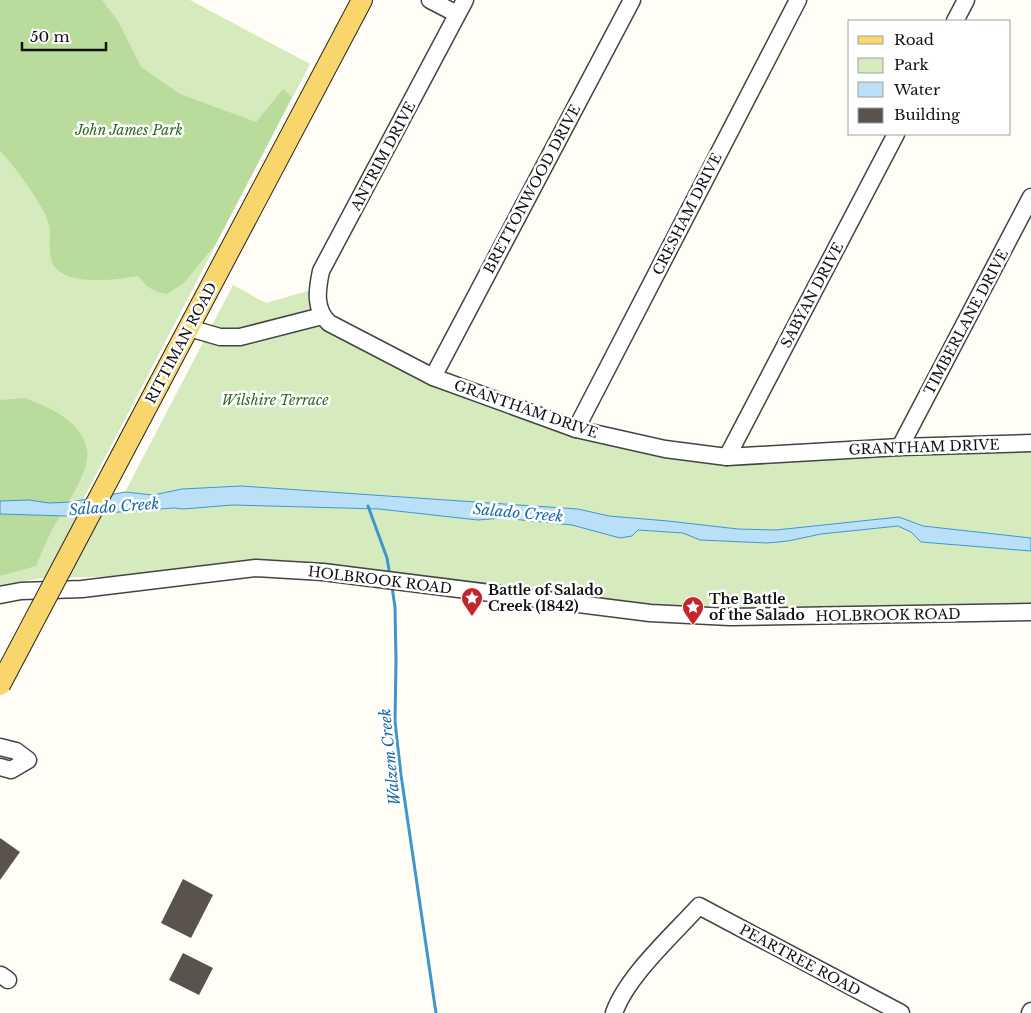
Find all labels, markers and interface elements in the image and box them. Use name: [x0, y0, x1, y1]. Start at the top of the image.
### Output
scale bar: [22, 20, 106, 52]
legend: [848, 20, 1011, 135]
text: 50 m: [30, 27, 70, 46]
text: Road: [894, 30, 934, 49]
text: Park: [894, 55, 930, 74]
text: Water: [893, 80, 941, 99]
street label: ANTRIM DRIVE: [346, 98, 419, 215]
street label: BRETTONWOOD DRIVE: [480, 101, 584, 277]
text: Building: [894, 105, 961, 124]
park label: John James Park: [74, 121, 183, 139]
street label: CRESHAM DRIVE: [648, 150, 726, 278]
street label: SABYAN DRIVE: [777, 239, 847, 351]
street label: TIMBERLANE DRIVE: [920, 246, 1012, 398]
street label: RITTIMAN ROAD: [141, 279, 221, 407]
street label: GRANTHAM DRIVE: [452, 376, 600, 442]
park label: Wilshire Terrace: [221, 391, 329, 409]
street label: GRANTHAM DRIVE: [848, 435, 1000, 459]
water label: Salado Creek: [68, 494, 160, 519]
water label: Salado Creek: [472, 499, 564, 526]
street label: HOLBROOK ROAD: [307, 562, 453, 598]
place label: Battle of Salado Creek (1842): [488, 581, 603, 615]
place icon: Battle of Salado Creek (1842): [460, 586, 484, 617]
place label: The Battle of the Salado: [709, 590, 805, 624]
place icon: The Battle of the Salado: [681, 595, 705, 626]
street label: HOLBROOK ROAD: [815, 605, 961, 625]
water label: Walzem Creek: [375, 708, 404, 807]
street label: PEARTREE ROAD: [736, 920, 864, 1000]

